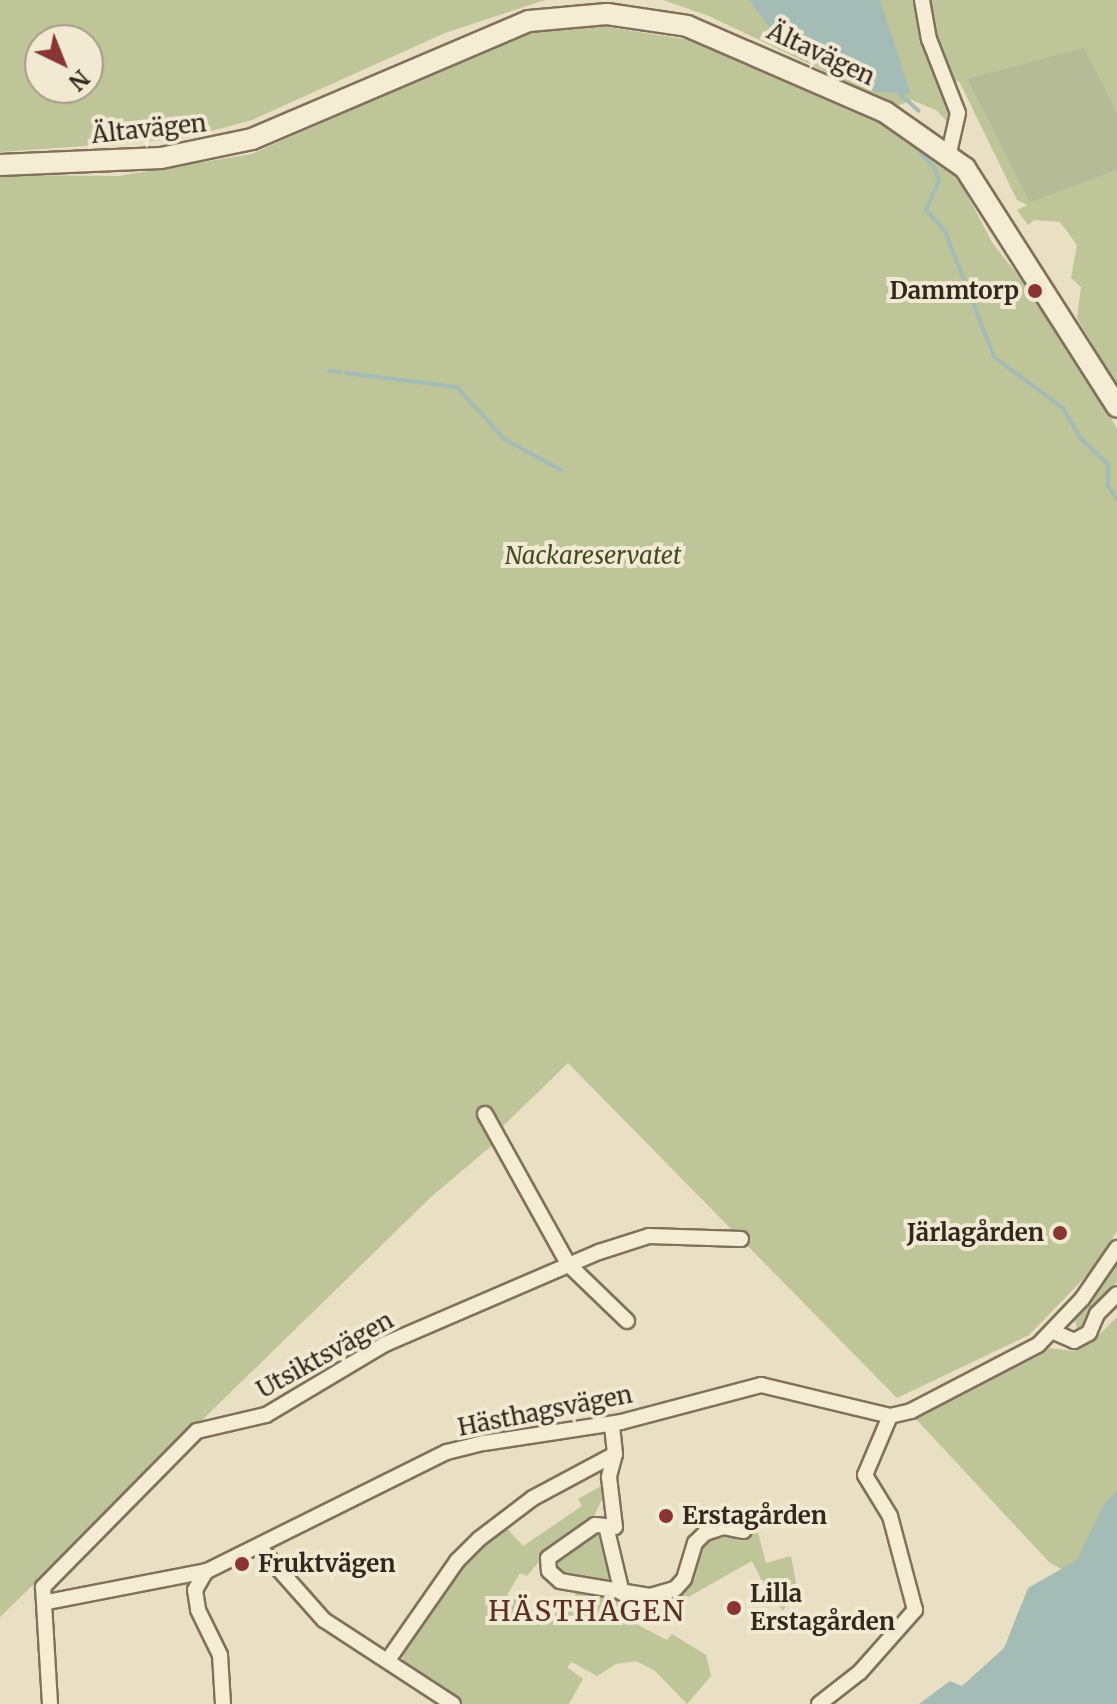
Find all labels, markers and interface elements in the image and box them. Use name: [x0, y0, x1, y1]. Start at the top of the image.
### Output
street label: Ältavägen: [763, 17, 879, 91]
north arrow: [24, 24, 104, 104]
text: N: [63, 64, 95, 96]
street label: Ältavägen: [90, 109, 208, 149]
place label: Dammtorp: [889, 277, 1019, 305]
marker: Dammtorp: [1026, 282, 1044, 300]
park label: Nackareservatet: [505, 542, 681, 570]
place label: Järlagården: [907, 1219, 1044, 1247]
marker: Järlagården: [1051, 1224, 1069, 1242]
street label: Utsiktsvägen: [252, 1306, 398, 1404]
street label: Hästhagsvägen: [455, 1380, 635, 1442]
place label: Erstagården: [682, 1502, 827, 1530]
marker: Erstagården: [657, 1507, 675, 1525]
place label: Fruktvägen: [258, 1550, 395, 1578]
marker: Fruktvägen: [233, 1555, 251, 1573]
place label: Lilla Erstagården: [750, 1580, 895, 1636]
district label: HÄSTHAGEN: [488, 1594, 686, 1628]
marker: Lilla Erstagården: [725, 1599, 743, 1617]

